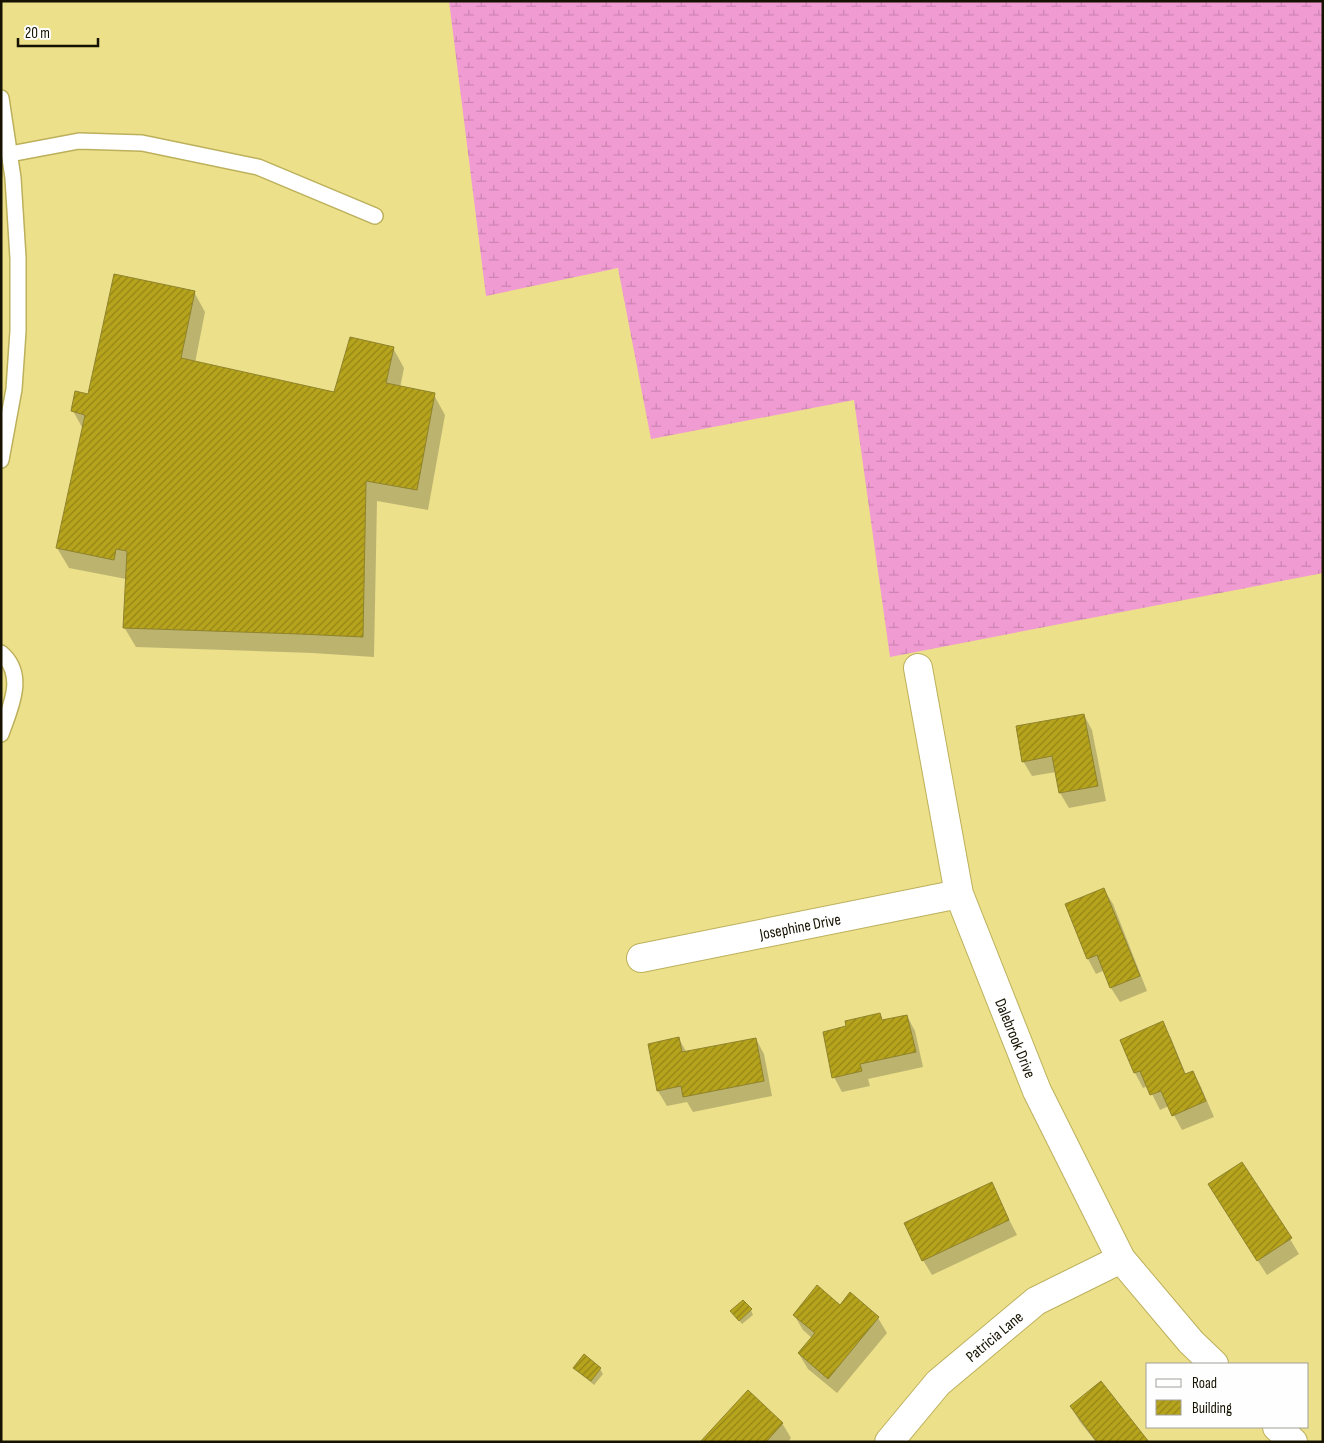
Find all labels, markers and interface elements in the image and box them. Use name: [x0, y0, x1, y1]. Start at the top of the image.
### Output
scale bar: [18, 15, 98, 47]
text: 20 m: [25, 24, 50, 43]
street label: Josephine Drive: [757, 910, 842, 945]
street label: Dalebrook Drive: [990, 996, 1039, 1081]
street label: Patricia Lane: [963, 1308, 1027, 1366]
legend: [1146, 1363, 1309, 1428]
text: Road: [1192, 1374, 1217, 1393]
text: Building: [1192, 1399, 1232, 1418]

